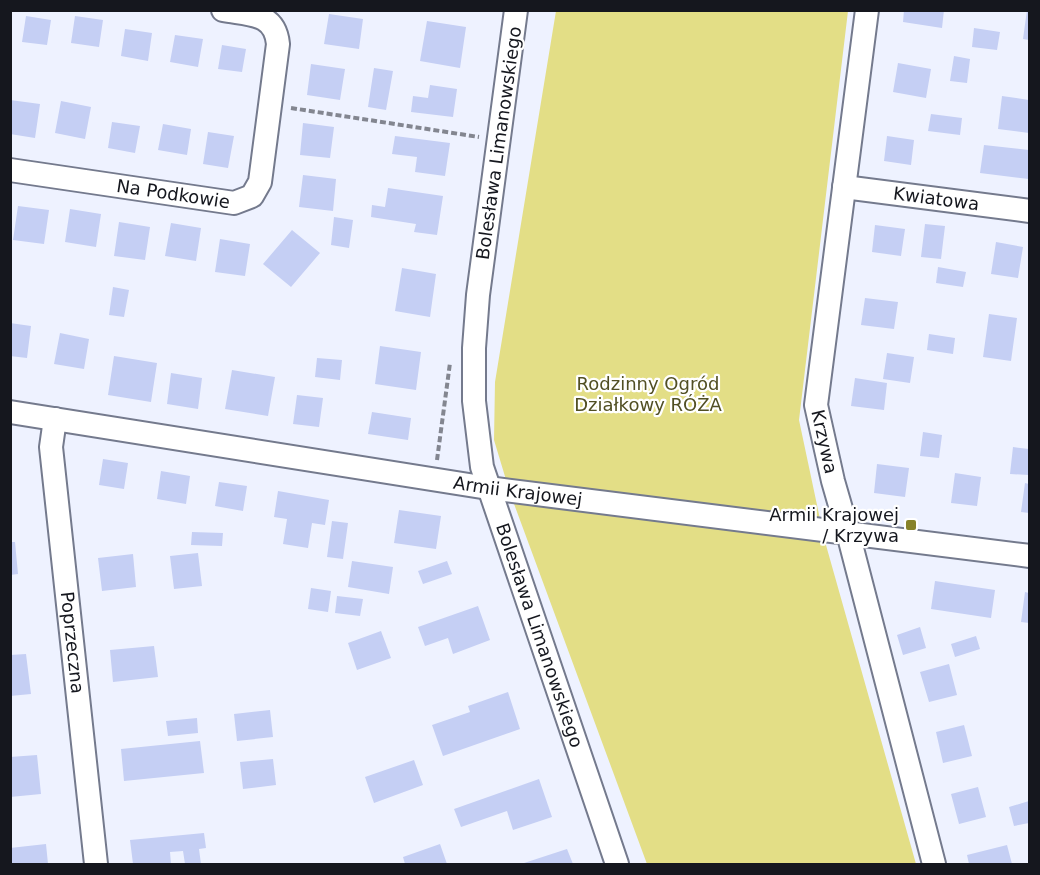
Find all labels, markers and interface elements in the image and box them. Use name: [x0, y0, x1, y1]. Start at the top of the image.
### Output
street label: Bolesława Limanowskiego: [472, 25, 525, 261]
street label: Na Podkowie: [115, 175, 232, 212]
street label: Kwiatowa: [892, 182, 981, 214]
park label: Rodzinny Ogród Działkowy RÓŻA: [574, 373, 723, 415]
street label: Krzywa: [807, 408, 842, 476]
street label: Armii Krajowej: [452, 472, 584, 510]
place label: Armii Krajowej / Krzywa: [769, 504, 899, 546]
marker: Armii Krajowej / Krzywa: [904, 518, 918, 532]
street label: Bolesława Limanowskiego: [492, 520, 588, 750]
street label: Poprzeczna: [57, 590, 89, 695]

